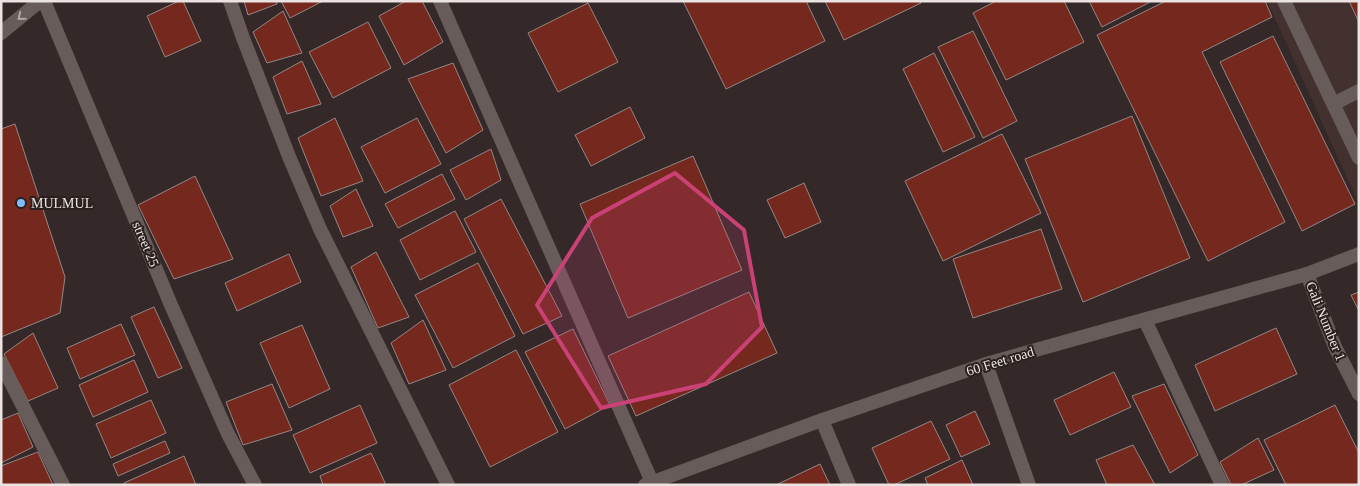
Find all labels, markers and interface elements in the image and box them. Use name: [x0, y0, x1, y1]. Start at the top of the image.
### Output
one-way arrow: [18, 11, 27, 19]
place label: MULMUL: [31, 196, 93, 211]
marker: MULMUL: [15, 197, 27, 209]
street label: street 25: [129, 219, 162, 269]
street label: Gali Number 1: [1303, 279, 1348, 363]
street label: 60 Feet road: [964, 344, 1036, 379]

